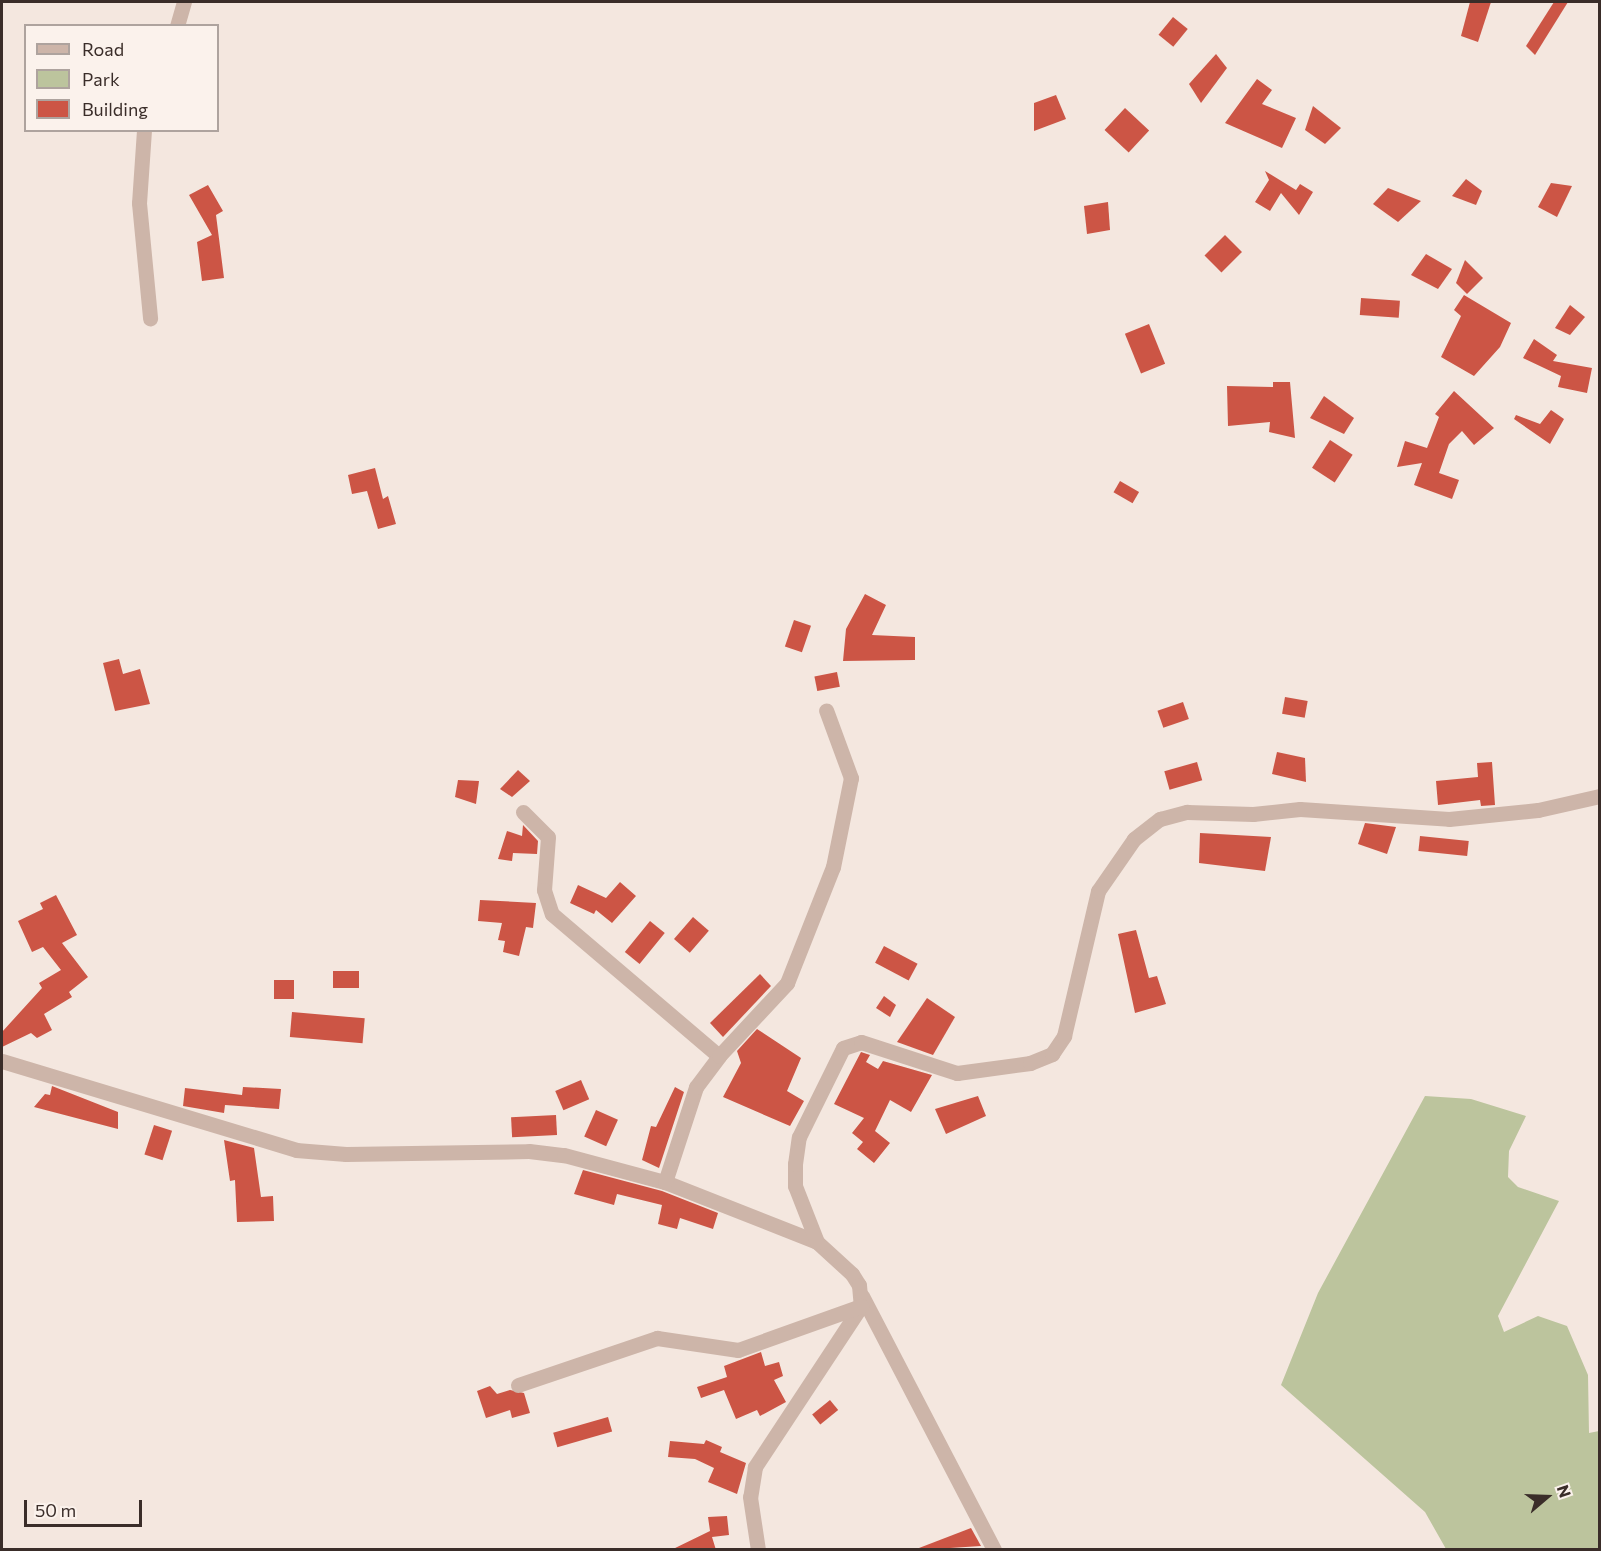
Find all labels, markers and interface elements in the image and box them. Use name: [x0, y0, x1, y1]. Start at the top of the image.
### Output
legend: [24, 24, 219, 132]
text: Road: [82, 38, 124, 60]
text: Park: [82, 68, 120, 90]
text: Building: [82, 98, 148, 120]
north arrow: [1517, 1467, 1577, 1527]
text: N: [1554, 1482, 1575, 1500]
scale bar: [27, 1488, 146, 1526]
text: 50 m: [35, 1499, 76, 1521]

